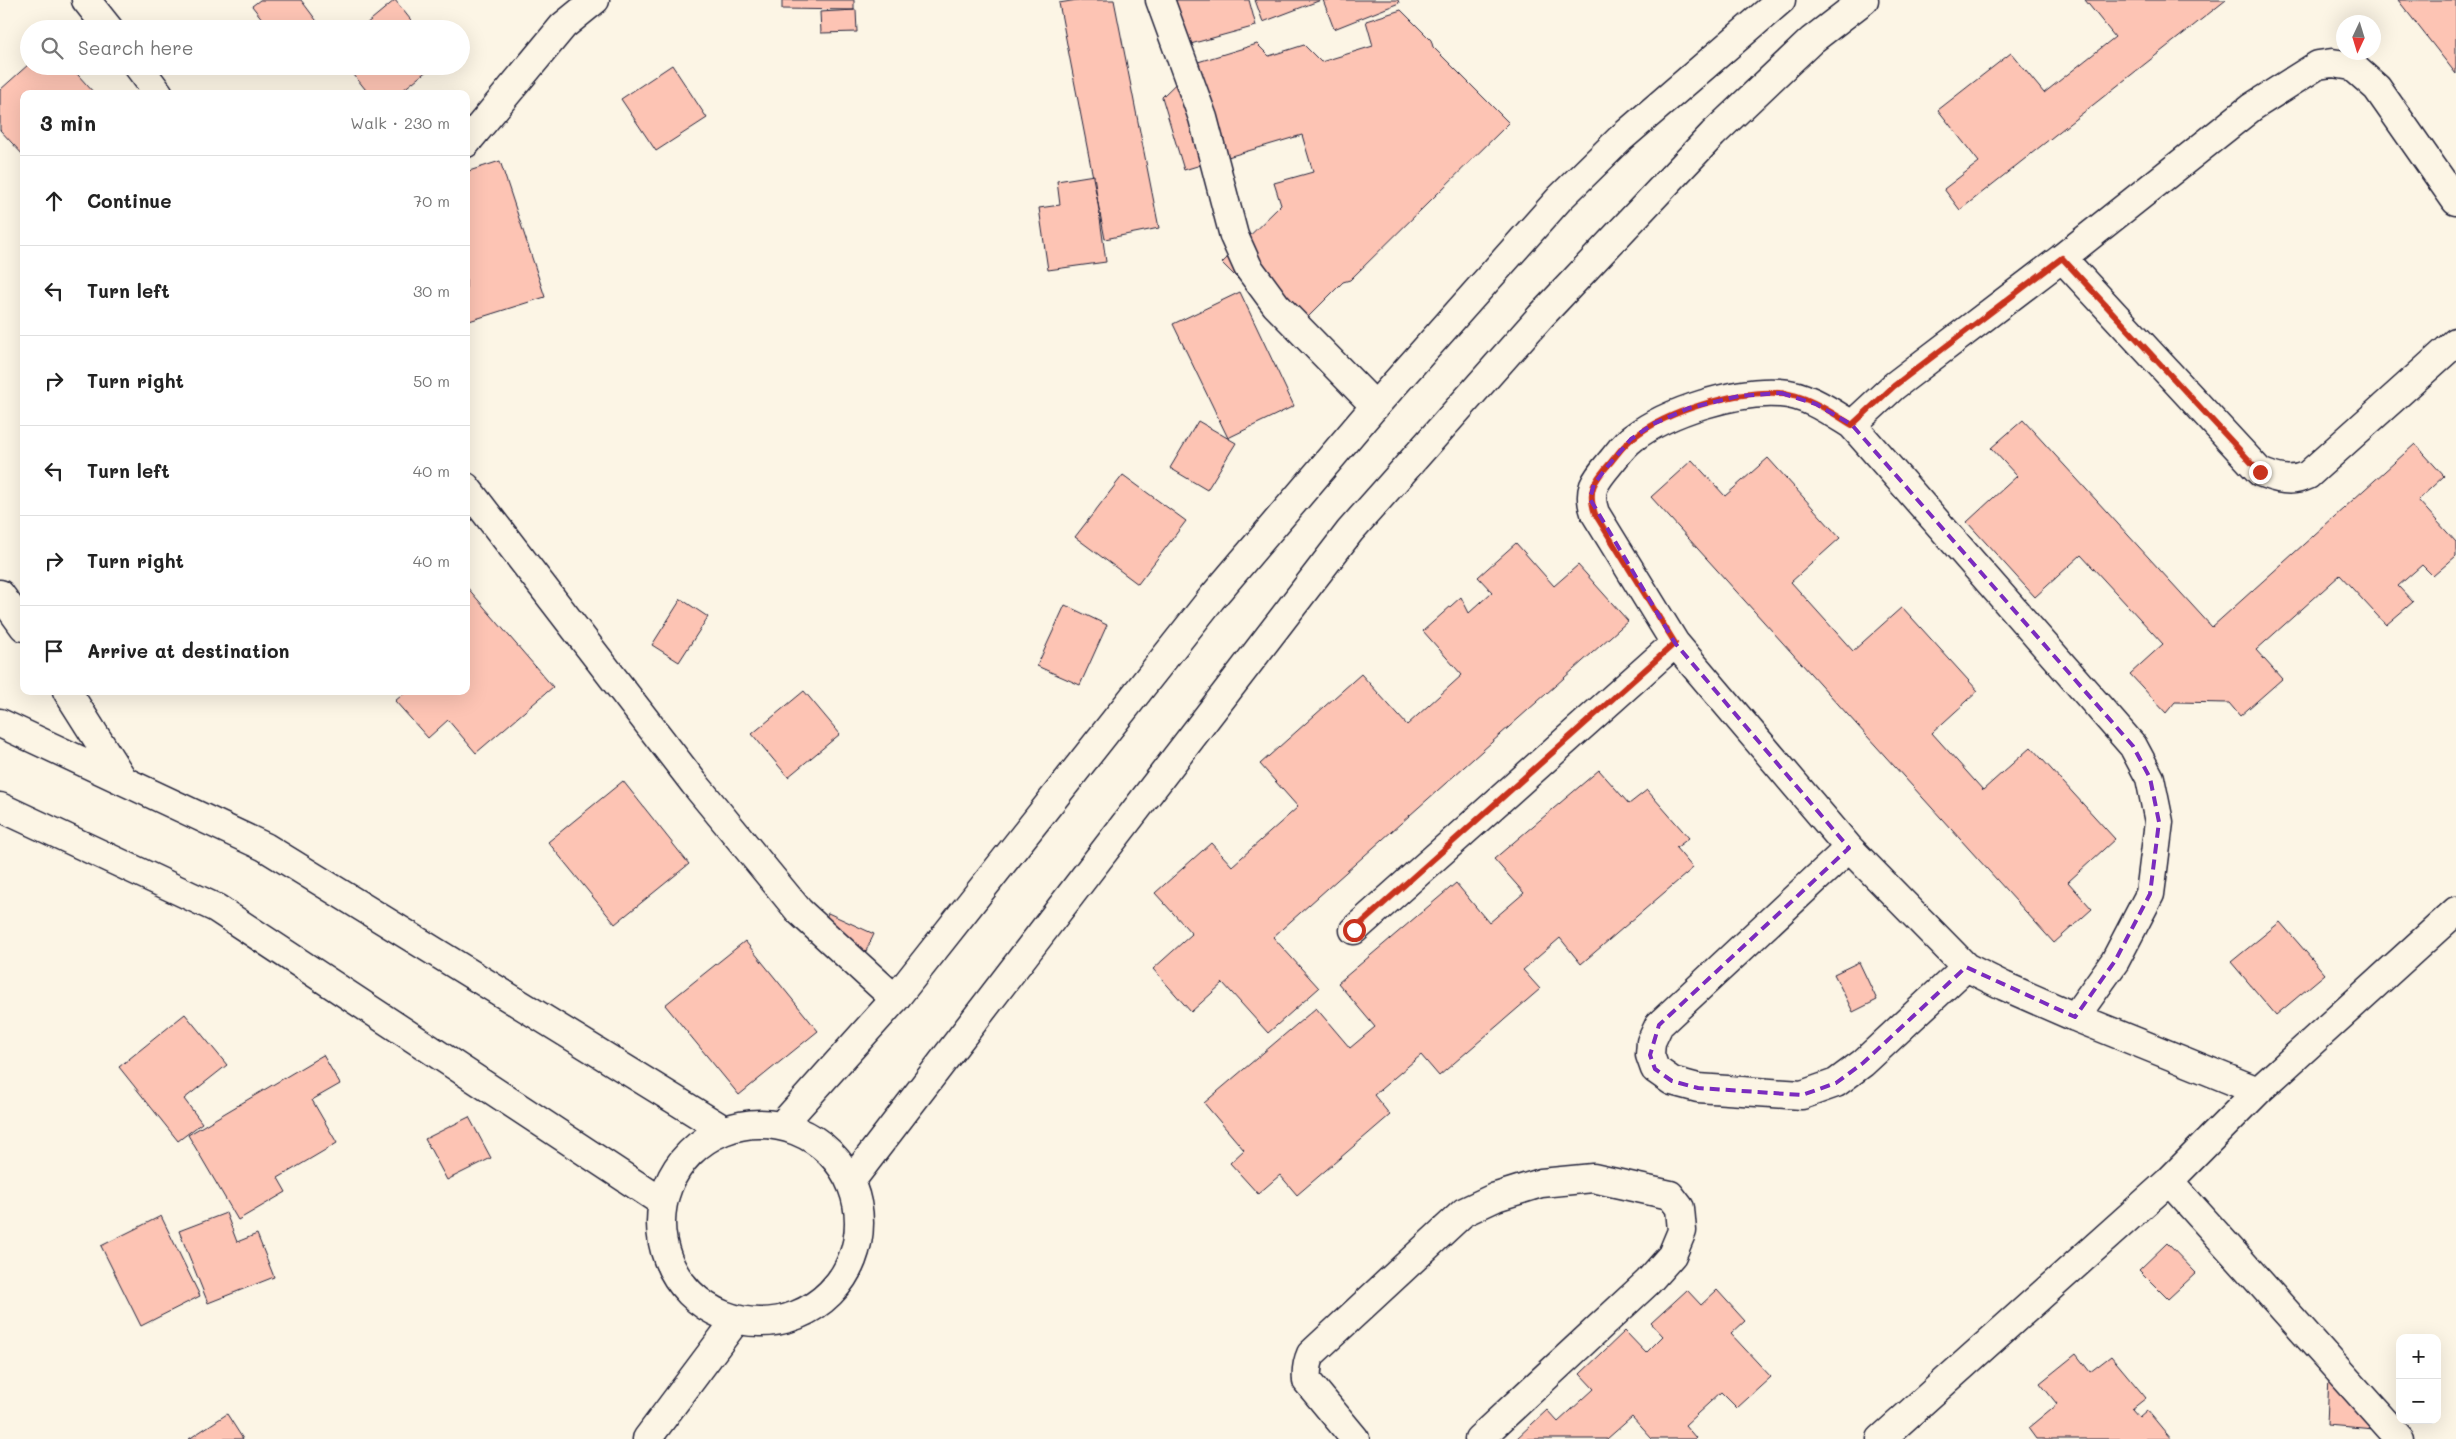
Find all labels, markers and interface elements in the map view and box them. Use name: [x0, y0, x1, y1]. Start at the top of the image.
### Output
north arrow: [2336, 15, 2381, 60]
search box: [20, 20, 470, 75]
icon: search: [38, 34, 66, 62]
text: Search here: [78, 35, 194, 60]
text: 3 min: [40, 109, 96, 136]
text: Walk · 230 m: [350, 112, 450, 133]
icon: ahead: [40, 187, 68, 215]
text: Continue: [87, 188, 172, 213]
text: 70 m: [413, 190, 450, 211]
icon: left: [40, 277, 68, 305]
text: Turn left: [87, 278, 170, 303]
text: 30 m: [413, 280, 450, 301]
icon: right: [40, 367, 68, 395]
text: Turn right: [87, 368, 184, 393]
text: 50 m: [413, 370, 450, 391]
icon: left: [40, 457, 68, 485]
text: Turn left: [87, 458, 170, 483]
text: 40 m: [413, 460, 450, 481]
route end: [2249, 461, 2272, 484]
icon: right: [40, 547, 68, 575]
text: Turn right: [87, 548, 184, 573]
text: 40 m: [413, 550, 450, 571]
icon: arrive: [40, 637, 68, 665]
text: Arrive at destination: [87, 638, 290, 663]
route start: [1343, 919, 1366, 942]
map controls: [2396, 1334, 2441, 1424]
button: +: [2396, 1334, 2441, 1379]
button: −: [2396, 1379, 2441, 1424]

